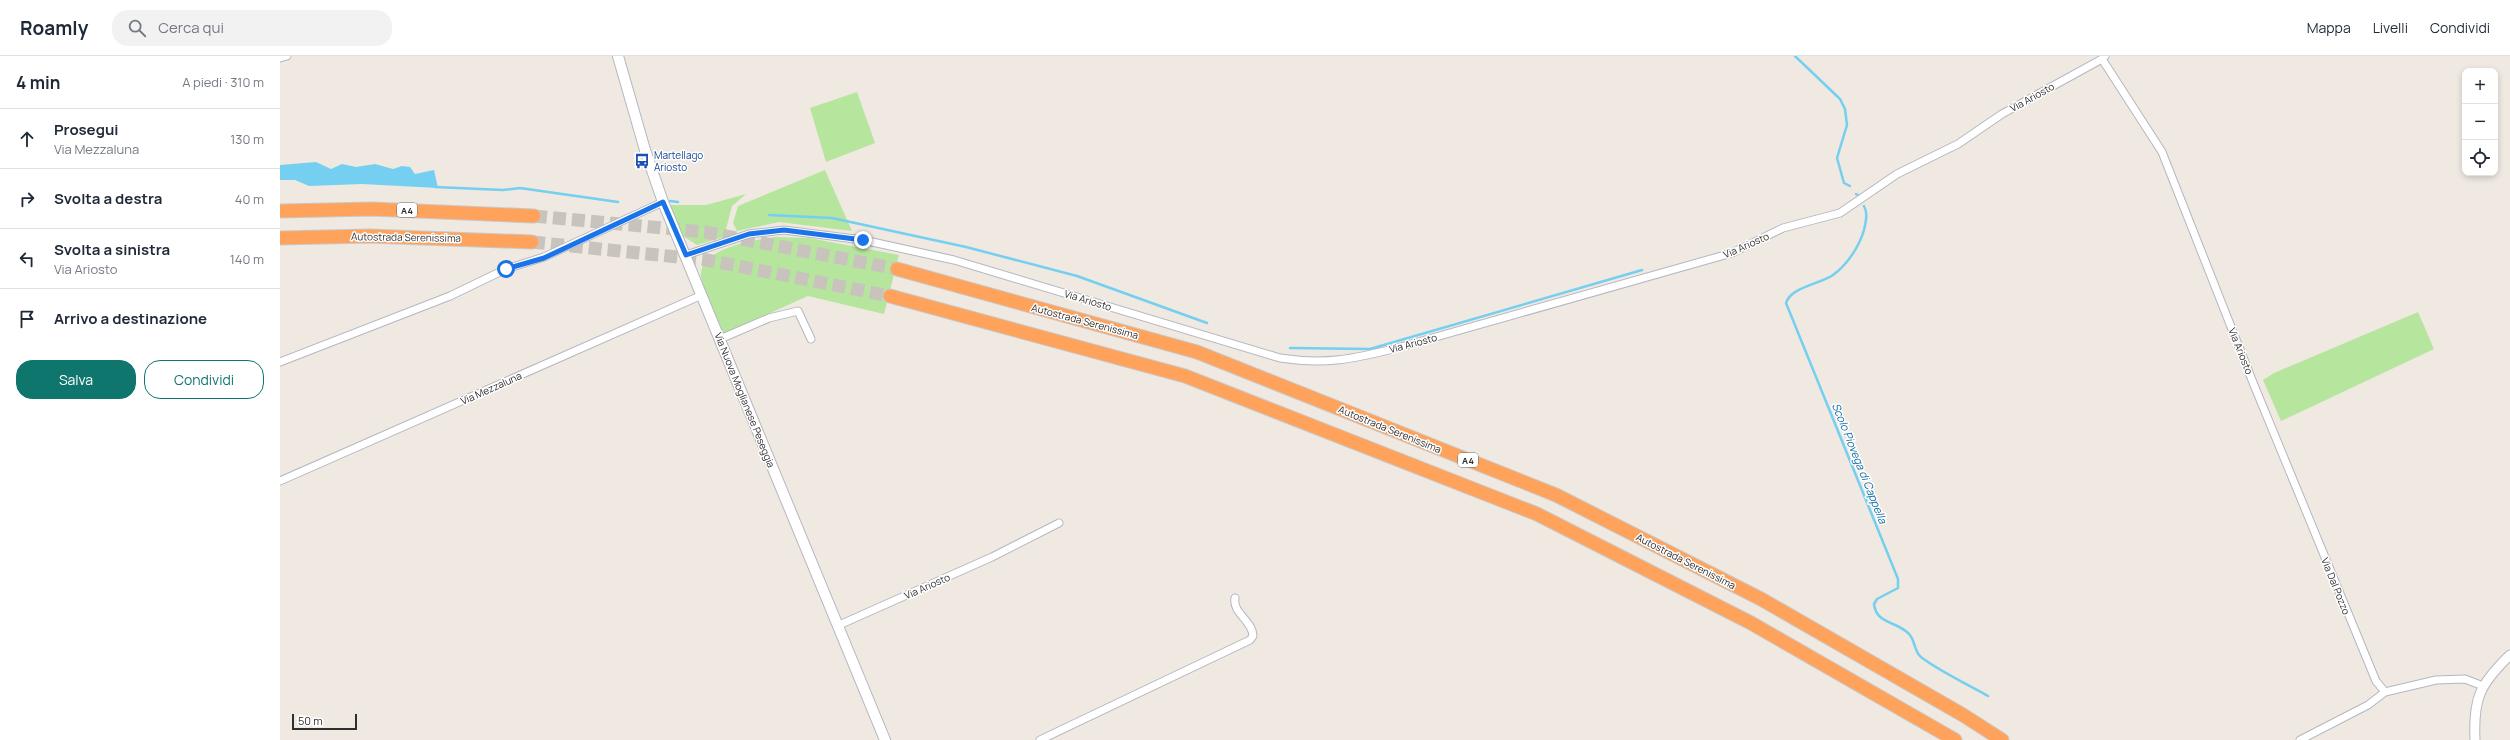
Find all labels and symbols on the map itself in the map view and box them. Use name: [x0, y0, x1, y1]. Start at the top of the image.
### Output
street label: Via Ariosto: [2007, 79, 2057, 115]
place label: Martellago Ariosto: [654, 148, 703, 174]
bus stop icon: Martellago Ariosto: [633, 152, 651, 170]
road number: A4: [397, 203, 417, 217]
street label: Autostrada Serenissima: [351, 229, 461, 245]
street label: Via Ariosto: [1721, 229, 1771, 261]
route end: [854, 231, 872, 249]
route start: [497, 260, 515, 278]
street label: Via Ariosto: [1063, 286, 1113, 314]
street label: Autostrada Serenissima: [1030, 300, 1140, 342]
street label: Via Ariosto: [2225, 326, 2257, 376]
street label: Via Nuova Moglianese Peseggia: [711, 330, 779, 470]
street label: Via Ariosto: [1388, 330, 1438, 356]
street label: Via Mezzaluna: [458, 368, 524, 408]
water label: Scolo Piovega di Cappella: [1829, 401, 1891, 526]
street label: Autostrada Serenissima: [1336, 402, 1444, 456]
road number: A4: [1458, 453, 1478, 467]
street label: Autostrada Serenissima: [1634, 530, 1738, 592]
street label: Via Dal Pozzo: [2318, 555, 2354, 617]
street label: Via Ariosto: [902, 570, 952, 602]
scale bar: [292, 712, 357, 731]

